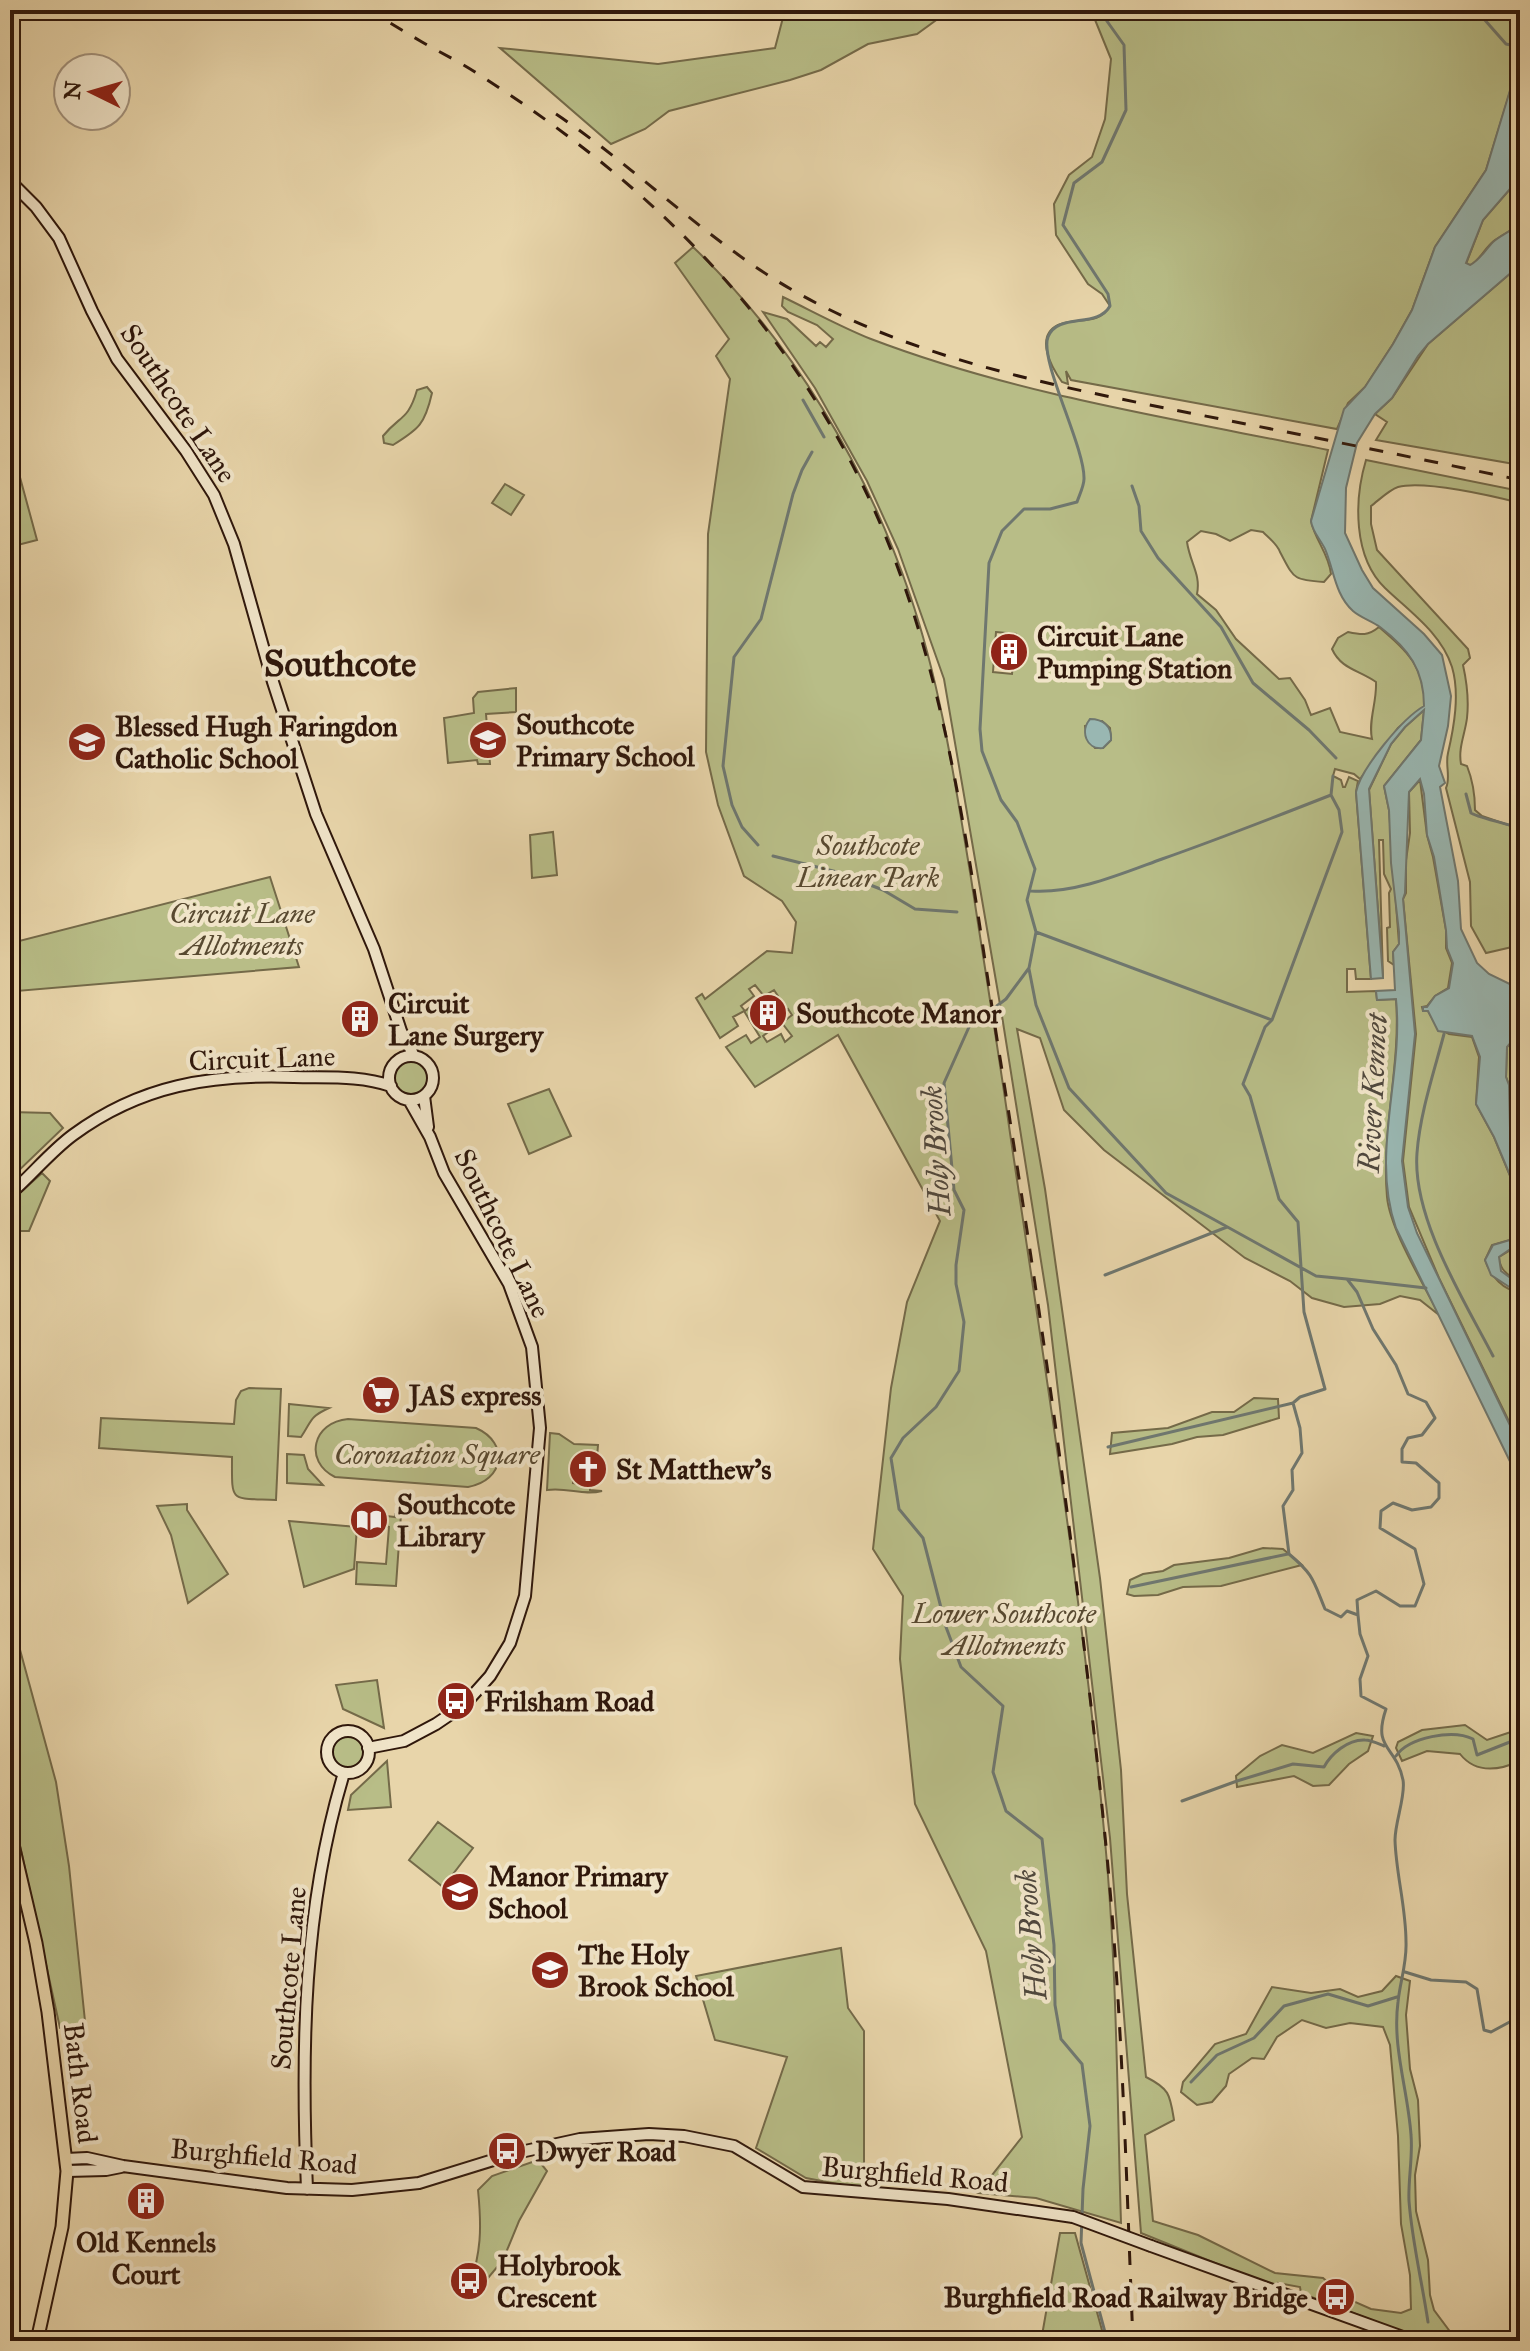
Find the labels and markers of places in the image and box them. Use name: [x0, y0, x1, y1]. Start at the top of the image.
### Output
place label: Circuit Lane Pumping Station: [1037, 619, 1232, 686]
building icon: Circuit Lane Pumping Station: [988, 631, 1030, 673]
place label: Southcote Primary School: [516, 707, 695, 774]
place label: Blessed Hugh Faringdon Catholic School: [115, 709, 398, 776]
school or university icon: Southcote Primary School: [467, 719, 509, 761]
school or university icon: Blessed Hugh Faringdon Catholic School: [66, 721, 108, 763]
place label: Circuit Lane Surgery: [388, 986, 544, 1053]
building icon: Southcote Manor: [747, 992, 789, 1034]
place label: Southcote Manor: [796, 996, 1002, 1031]
building icon: Circuit Lane Surgery: [339, 998, 381, 1040]
supermarket icon: JAS express: [360, 1374, 402, 1416]
place label: JAS express: [405, 1378, 541, 1413]
church icon: St Matthew's: [567, 1448, 609, 1490]
place label: St Matthew's: [616, 1452, 771, 1487]
place label: Southcote Library: [397, 1487, 516, 1554]
library icon: Southcote Library: [348, 1499, 390, 1541]
bus stop icon: Frilsham Road: [435, 1680, 477, 1722]
place label: Frilsham Road: [484, 1684, 655, 1719]
place label: Manor Primary School: [488, 1859, 669, 1926]
school or university icon: Manor Primary School: [439, 1871, 481, 1913]
place label: The Holy Brook School: [578, 1937, 734, 2004]
school or university icon: The Holy Brook School: [529, 1949, 571, 1991]
bus stop icon: Dwyer Road: [486, 2130, 528, 2172]
place label: Dwyer Road: [535, 2134, 677, 2169]
building icon: Old Kennels Court: [125, 2180, 167, 2222]
place label: Old Kennels Court: [76, 2225, 216, 2292]
place label: Holybrook Crescent: [497, 2248, 622, 2315]
bus stop icon: Holybrook Crescent: [448, 2260, 490, 2302]
bus stop icon: Burghfield Road Railway Bridge: [1315, 2276, 1357, 2318]
place label: Burghfield Road Railway Bridge: [944, 2280, 1308, 2315]

